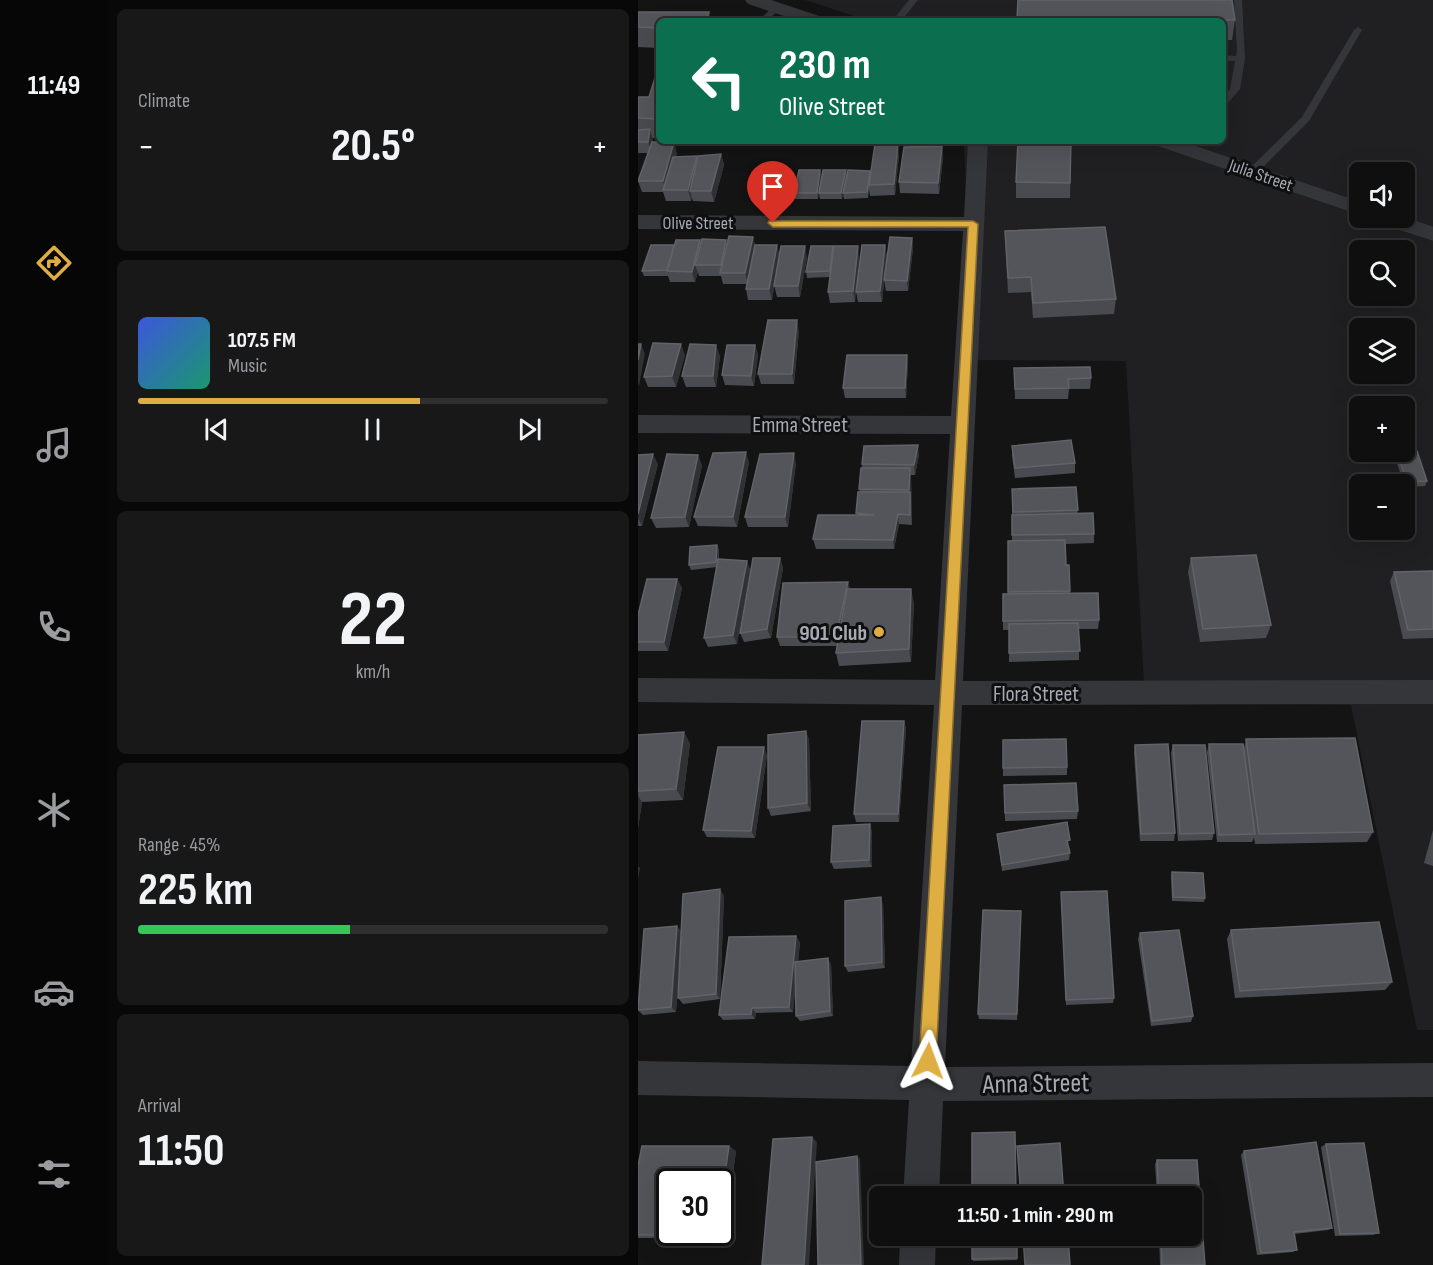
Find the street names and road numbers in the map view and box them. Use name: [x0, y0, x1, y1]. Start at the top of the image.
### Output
street label: Julia Street: [1225, 154, 1296, 196]
street label: Olive Street: [663, 213, 734, 234]
street label: Emma Street: [752, 412, 848, 439]
street label: Flora Street: [993, 681, 1079, 708]
street label: Anna Street: [981, 1067, 1090, 1101]

